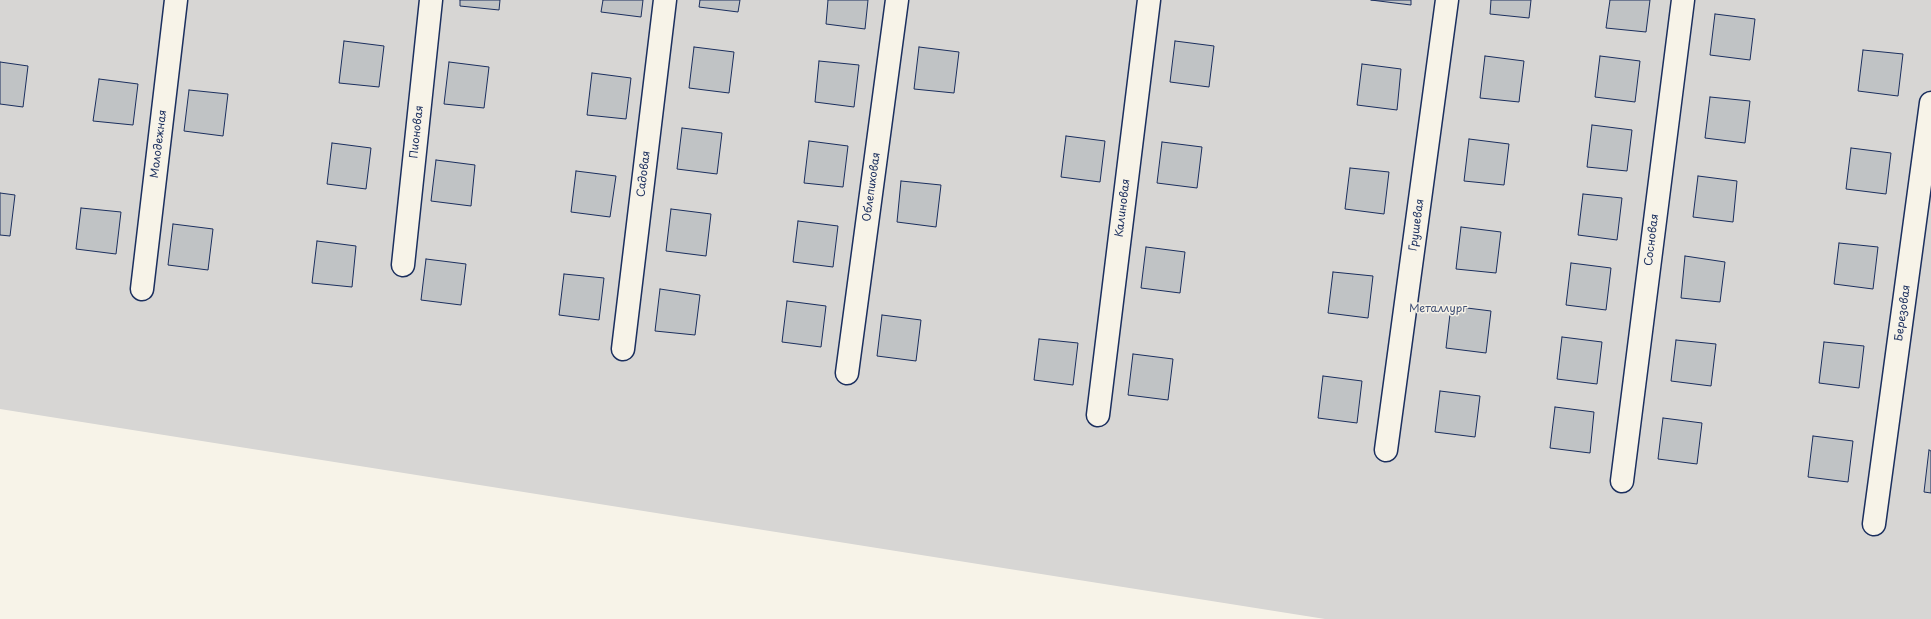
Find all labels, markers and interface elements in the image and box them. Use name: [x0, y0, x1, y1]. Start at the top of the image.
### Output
street label: Пионовая: [408, 105, 426, 159]
street label: Молодежная: [148, 109, 170, 179]
street label: Садовая: [635, 150, 653, 198]
street label: Облепиховая: [861, 151, 883, 223]
street label: Калиновая: [1113, 178, 1133, 238]
street label: Грушевая: [1407, 198, 1427, 252]
street label: Сосновая: [1642, 213, 1662, 267]
street label: Березовая: [1893, 284, 1913, 342]
park label: Металлург: [1409, 302, 1467, 316]

